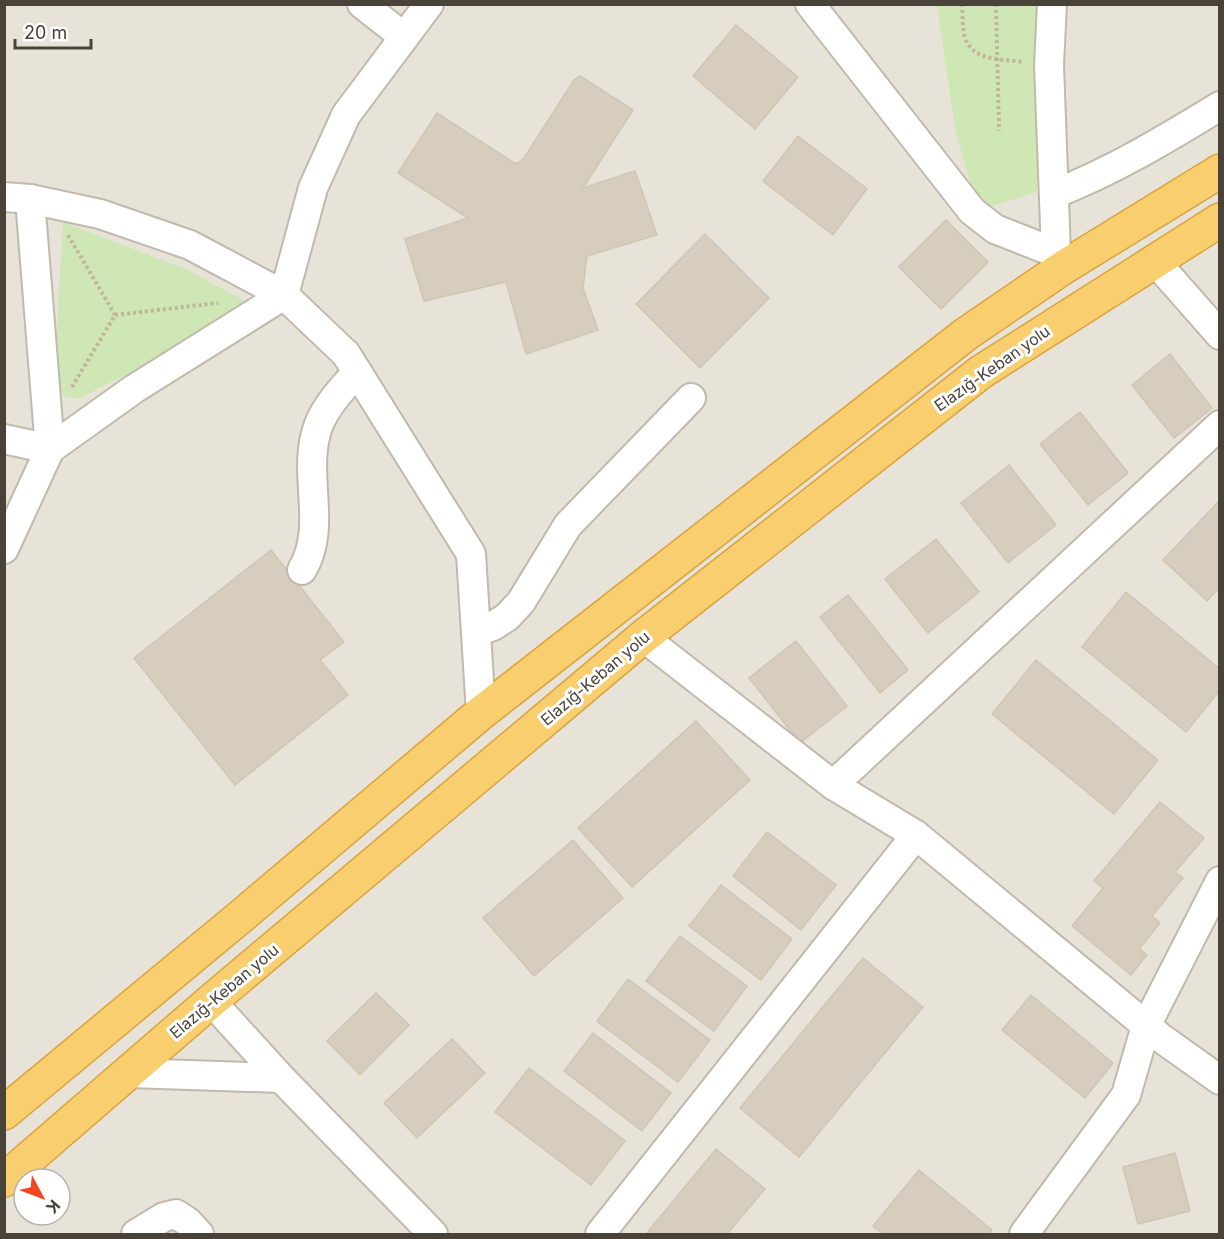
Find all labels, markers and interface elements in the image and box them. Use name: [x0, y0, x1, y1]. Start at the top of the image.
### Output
scale bar: [15, 12, 92, 50]
text: 20 m: [24, 22, 67, 43]
street label: Elazığ-Keban yolu: [930, 321, 1054, 415]
street label: Elazığ-Keban yolu: [536, 627, 654, 729]
street label: Elazığ-Keban yolu: [165, 940, 283, 1042]
north arrow: [12, 1167, 72, 1227]
text: K: [42, 1196, 65, 1218]

